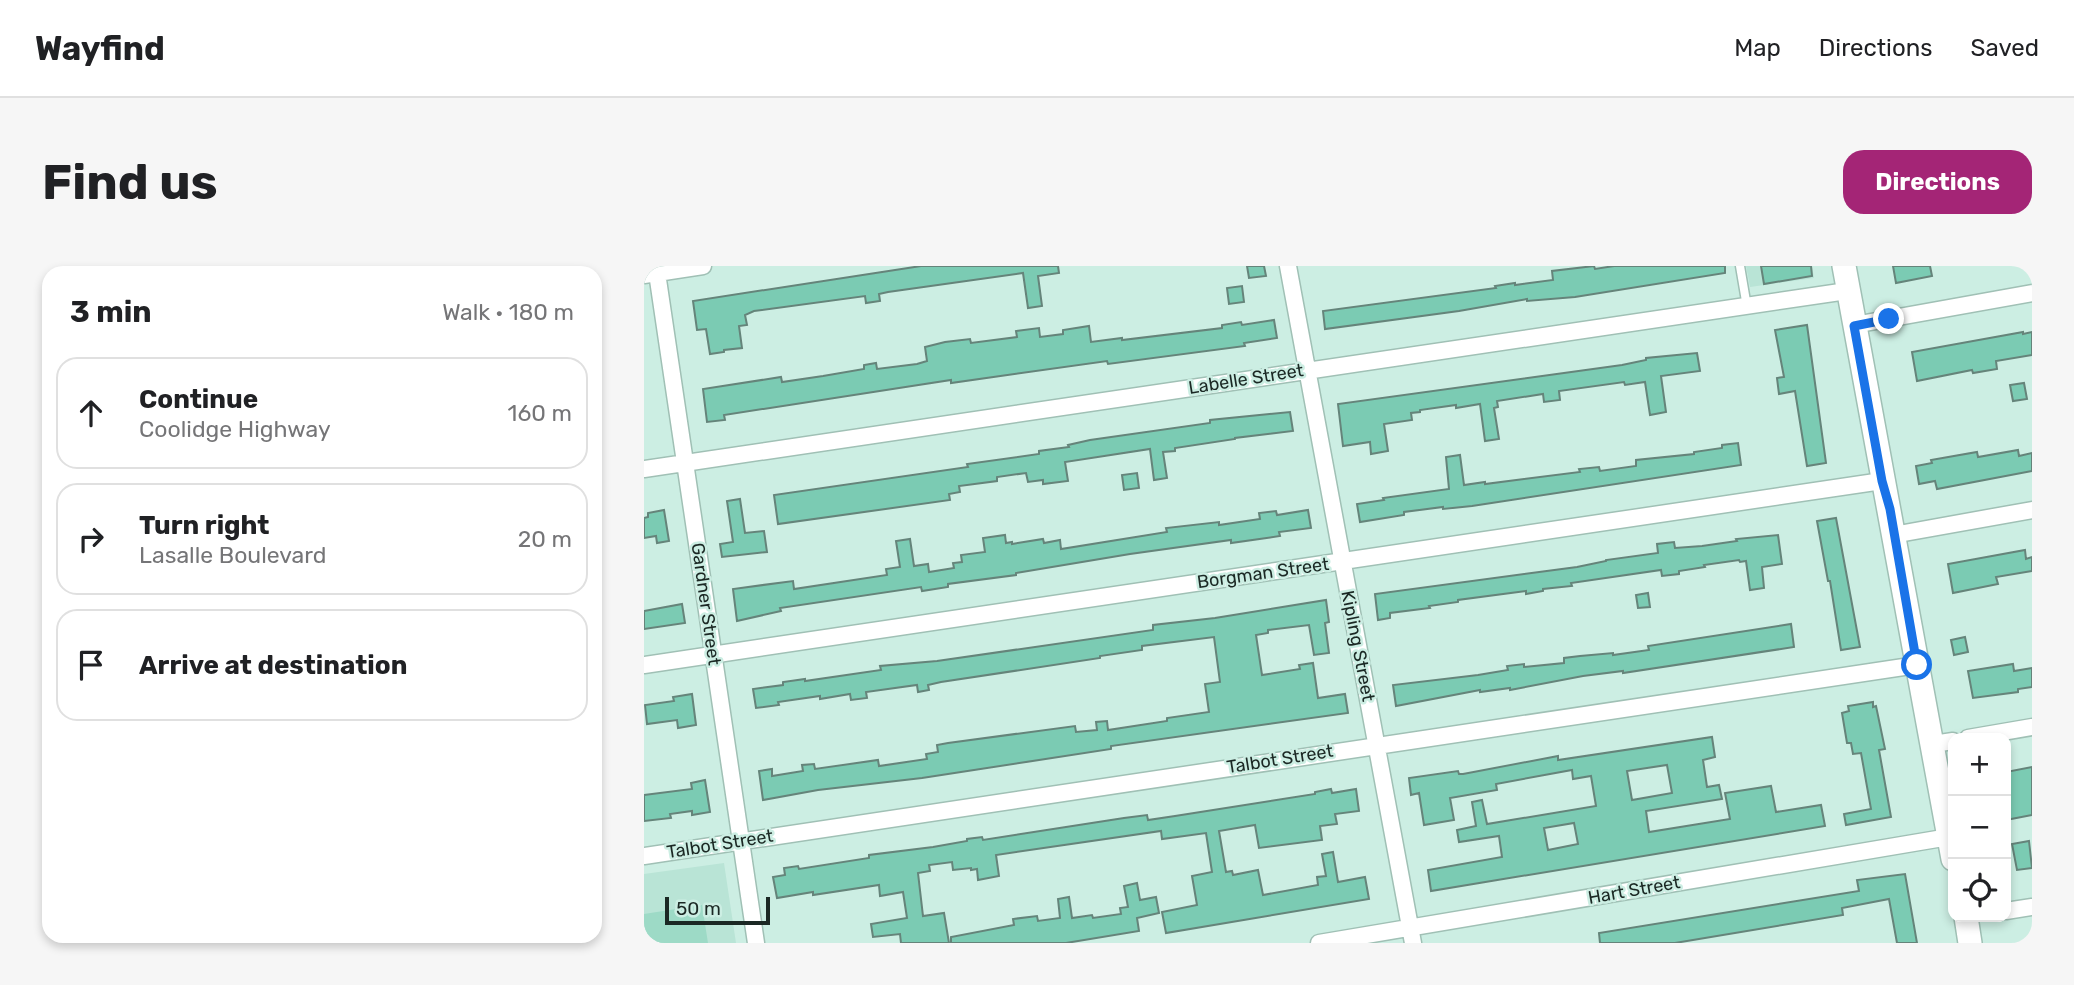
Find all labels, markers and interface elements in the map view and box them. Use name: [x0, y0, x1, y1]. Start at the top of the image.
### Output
text: Wayfind: [35, 29, 165, 68]
text: Map: [1734, 34, 1781, 62]
text: Directions: [1819, 34, 1932, 62]
text: Saved: [1970, 34, 2039, 62]
button: Directions: [1843, 150, 2032, 214]
text: Find us: [42, 153, 218, 211]
text: 3 min: [70, 294, 152, 330]
text: Walk · 180 m: [442, 298, 574, 326]
route end: [1873, 303, 1904, 334]
street label: Labelle Street: [1187, 359, 1305, 399]
text: Continue: [139, 384, 258, 415]
icon: ahead: [72, 394, 110, 432]
text: 160 m: [508, 399, 572, 427]
text: Coolidge Highway: [139, 415, 331, 443]
text: Turn right: [139, 510, 269, 541]
icon: right: [72, 520, 110, 558]
text: 20 m: [518, 525, 572, 553]
text: Lasalle Boulevard: [139, 541, 326, 569]
street label: Gardner Street: [687, 541, 725, 667]
street label: Borgman Street: [1196, 553, 1330, 593]
street label: Kipling Street: [1336, 589, 1380, 703]
icon: arrive: [72, 646, 110, 684]
route start: [1901, 649, 1932, 680]
text: Arrive at destination: [139, 650, 407, 681]
map controls: [1948, 733, 2011, 922]
button: +: [1948, 733, 2011, 796]
street label: Talbot Street: [1225, 740, 1335, 778]
button: −: [1948, 796, 2011, 859]
street label: Talbot Street: [665, 825, 775, 863]
button: locate: [1948, 859, 2011, 922]
street label: Hart Street: [1586, 871, 1682, 909]
scale bar: [665, 894, 770, 926]
text: 50 m: [676, 897, 721, 920]

